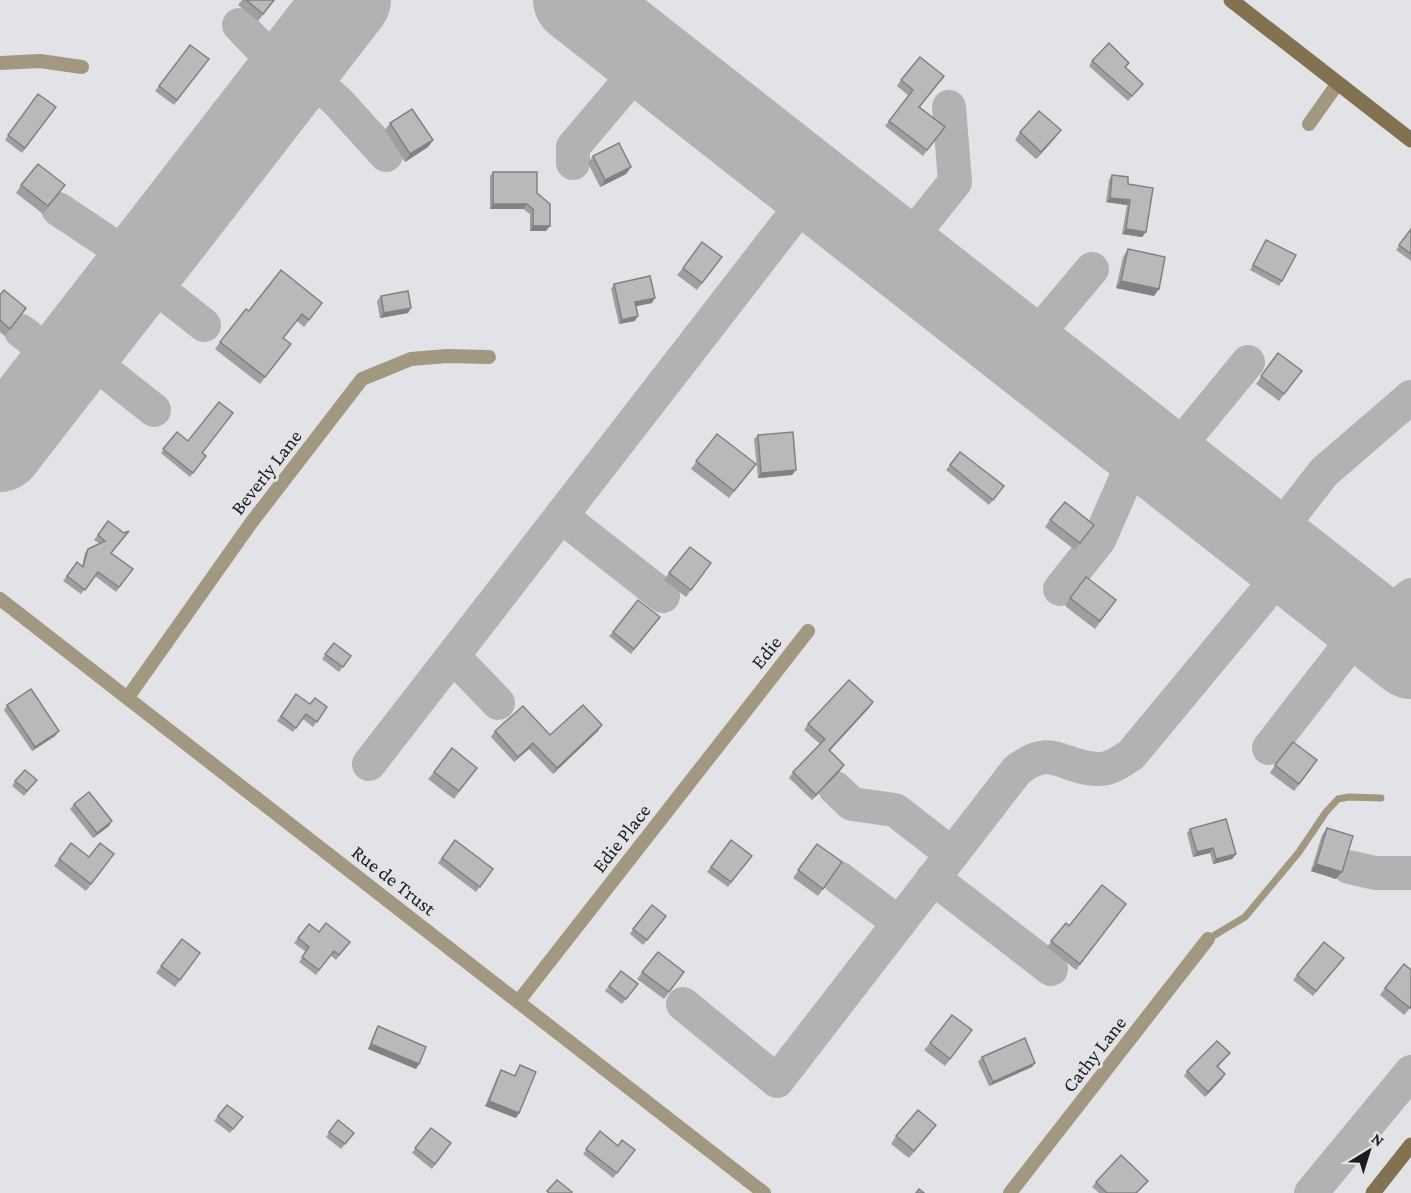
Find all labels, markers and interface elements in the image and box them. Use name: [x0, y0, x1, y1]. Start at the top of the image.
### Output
street label: Beverly Lane: [226, 425, 307, 519]
street label: Edie: [746, 631, 786, 673]
street label: Edie Place: [587, 799, 655, 877]
street label: Rue de Trust: [348, 841, 441, 920]
street label: Cathy Lane: [1058, 1012, 1131, 1097]
north arrow: [1339, 1121, 1399, 1181]
text: N: [1368, 1130, 1388, 1150]

